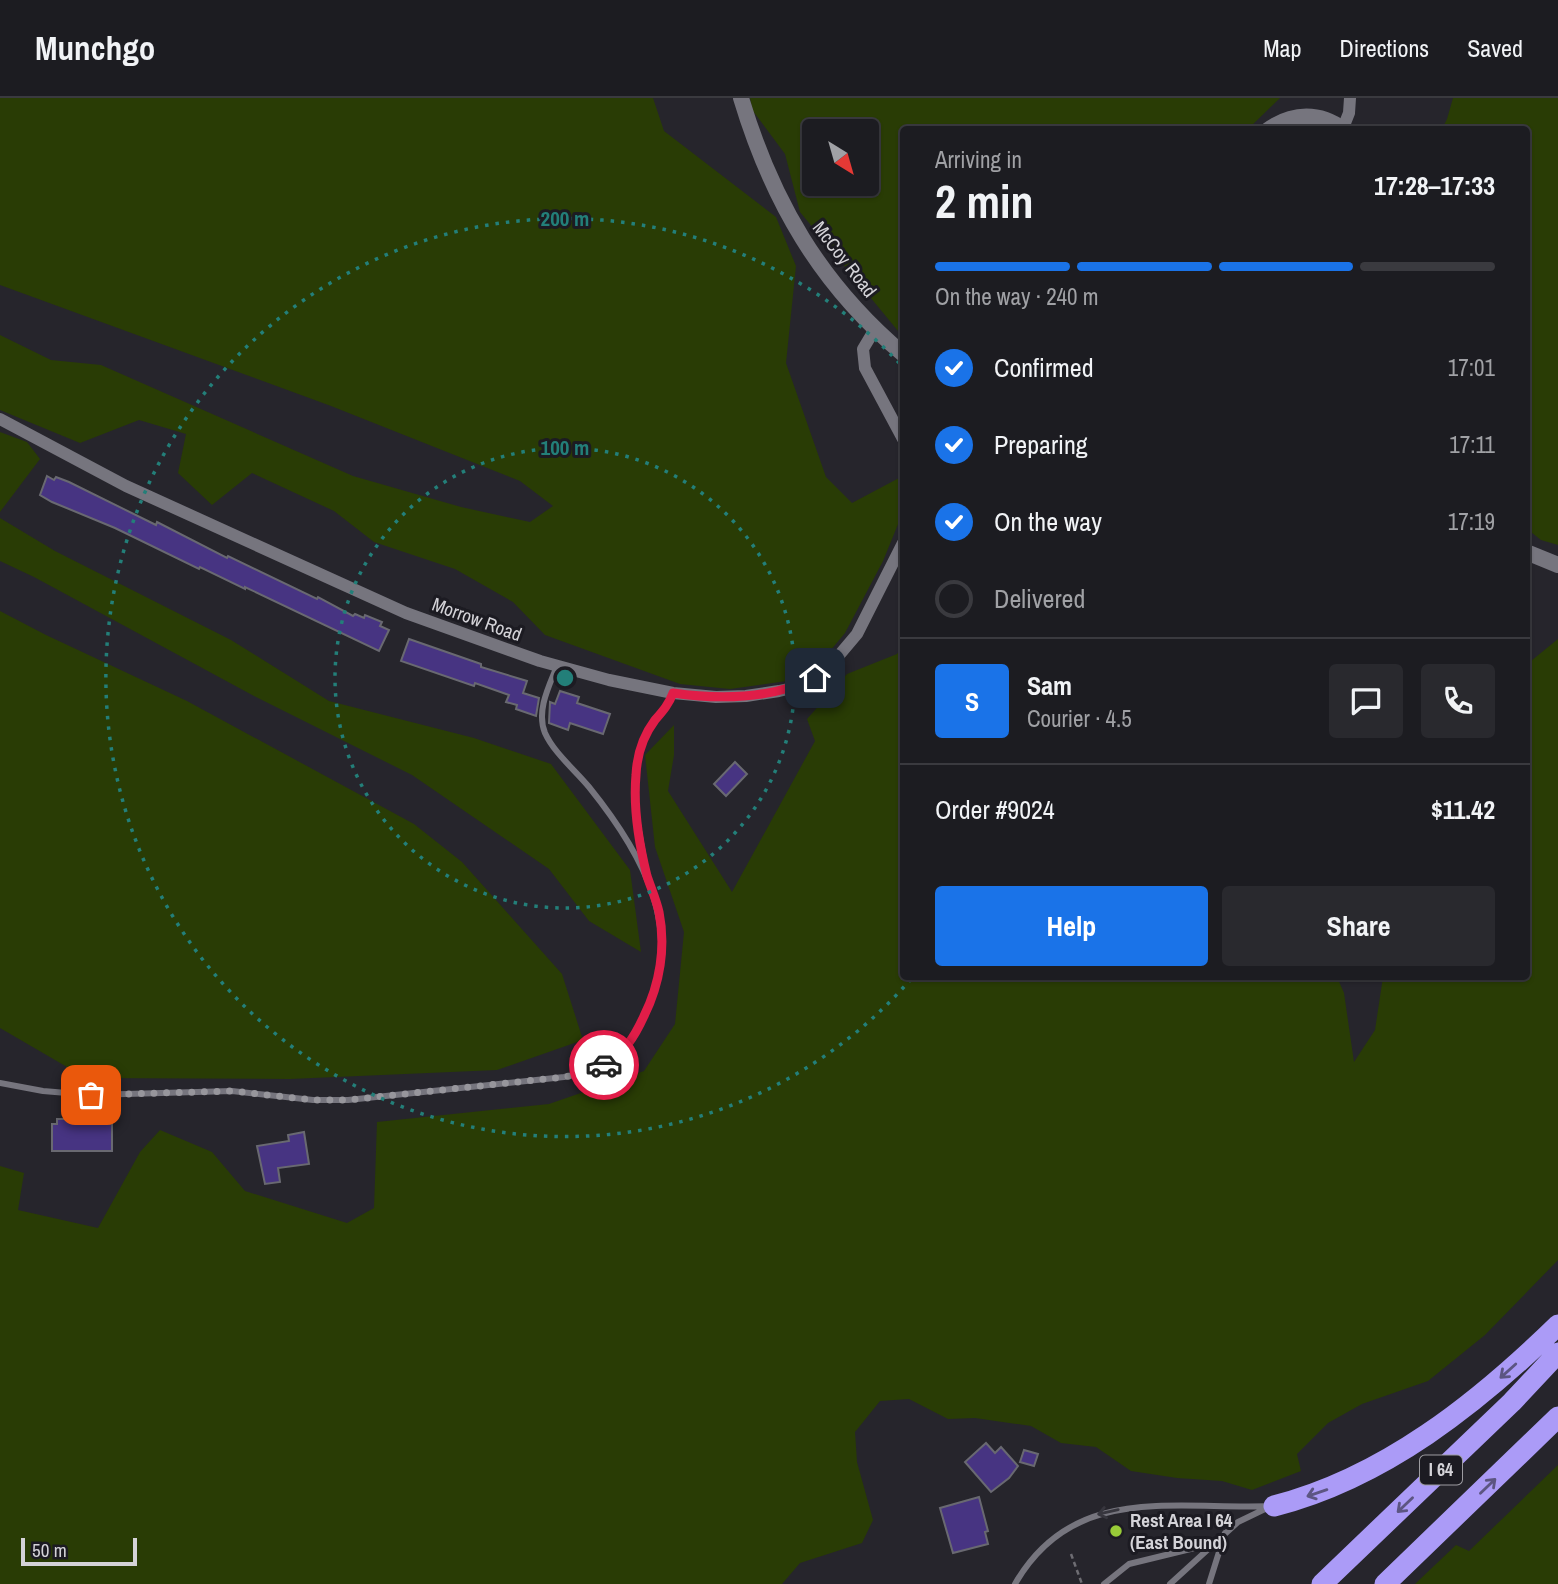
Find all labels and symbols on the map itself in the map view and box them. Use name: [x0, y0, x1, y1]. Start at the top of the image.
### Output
north arrow: [802, 119, 878, 196]
text: 200 m: [541, 204, 589, 233]
street label: McCoy Road: [807, 216, 883, 302]
text: 100 m: [541, 433, 589, 462]
street label: Morrow Road: [429, 591, 525, 647]
pin: [785, 648, 845, 708]
centre of rings: [553, 666, 577, 690]
courier: [569, 1030, 639, 1100]
pin: [61, 1065, 121, 1125]
one-way arrow: [1499, 1363, 1517, 1379]
road number: I 64: [1420, 1456, 1462, 1484]
one-way arrow: [1479, 1478, 1496, 1495]
one-way arrow: [1307, 1488, 1329, 1500]
one-way arrow: [1397, 1496, 1414, 1513]
one-way arrow: [1097, 1506, 1120, 1519]
place label: Rest Area I 64 (East Bound): [1130, 1507, 1233, 1555]
marker: Rest Area I 64 (East Bound): [1108, 1523, 1124, 1539]
scale bar: [21, 1535, 136, 1567]

